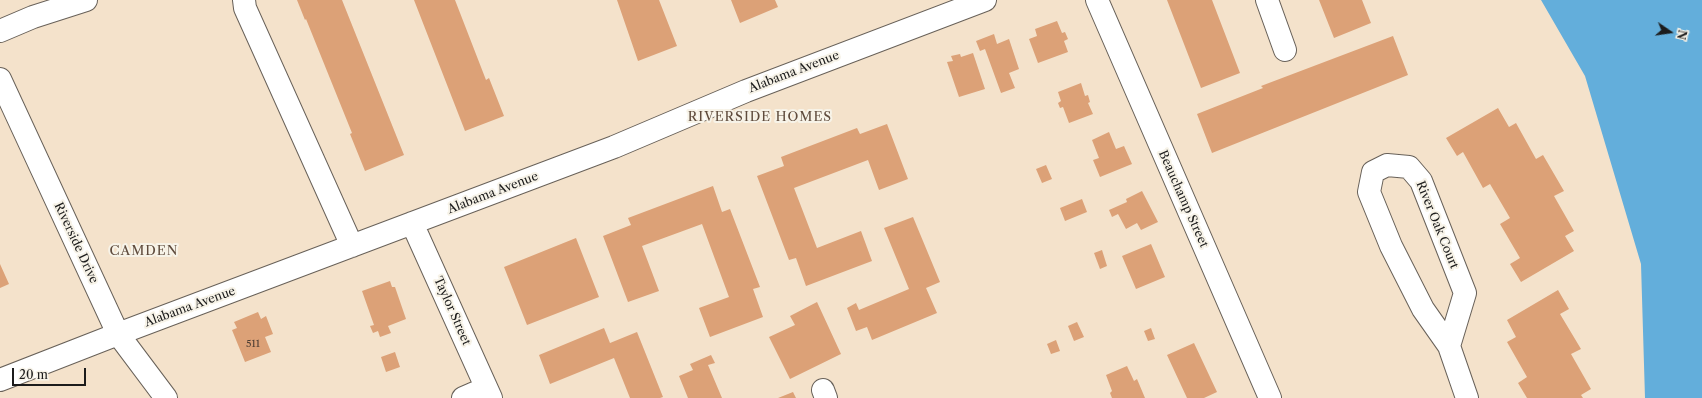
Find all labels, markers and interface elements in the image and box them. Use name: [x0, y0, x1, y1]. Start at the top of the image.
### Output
north arrow: [1650, 12, 1690, 52]
text: N: [1674, 28, 1690, 41]
street label: Alabama Avenue: [747, 48, 841, 96]
district label: RIVERSIDE HOMES: [688, 109, 832, 125]
street label: Beauchamp Street: [1155, 148, 1211, 250]
street label: Alabama Avenue: [446, 169, 540, 217]
street label: River Oak Court: [1413, 179, 1461, 271]
street label: Riverside Drive: [51, 200, 101, 286]
district label: CAMDEN: [110, 243, 178, 259]
street label: Taylor Street: [430, 274, 474, 348]
street label: Alabama Avenue: [143, 284, 237, 330]
house number: 511: [246, 338, 260, 350]
scale bar: [14, 360, 88, 386]
text: 20 m: [19, 367, 48, 382]

